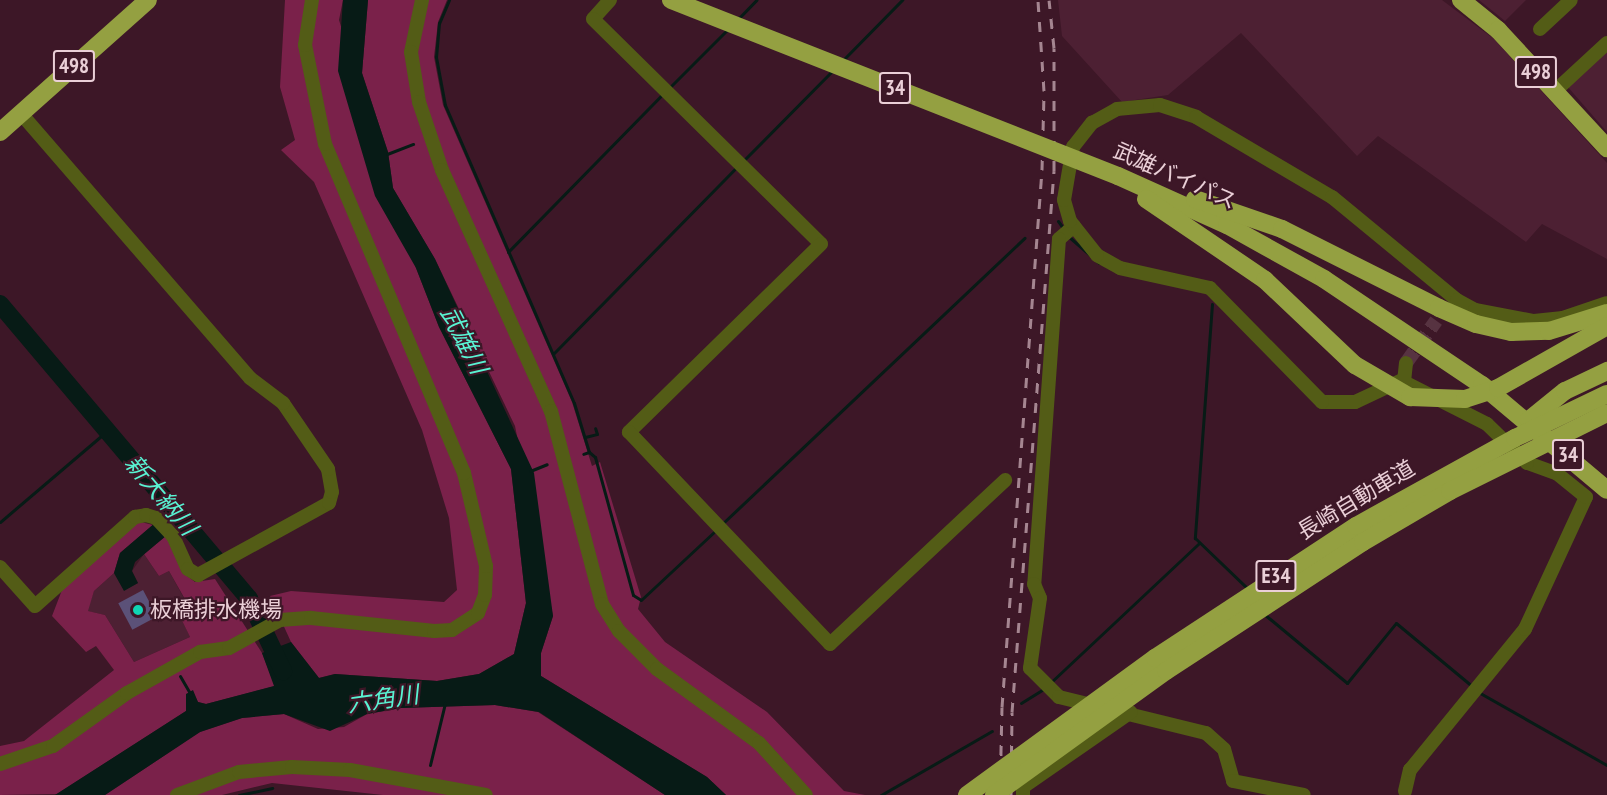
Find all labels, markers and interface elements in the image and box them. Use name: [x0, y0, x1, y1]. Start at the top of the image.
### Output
road number: 498: [52, 48, 97, 84]
road number: 498: [1514, 54, 1558, 90]
road number: 34: [878, 70, 912, 106]
street label: 武雄バイパス: [1109, 137, 1241, 215]
water label: 武雄川: [435, 301, 493, 379]
road number: 34: [1552, 437, 1584, 473]
water label: 新大納川: [119, 449, 203, 541]
street label: 長崎自動車道: [1293, 455, 1419, 545]
road number: E34: [1255, 558, 1297, 594]
place label: 板橋排水機場: [150, 597, 282, 623]
marker: 板橋排水機場: [131, 603, 145, 617]
water label: 六角川: [345, 680, 421, 718]

